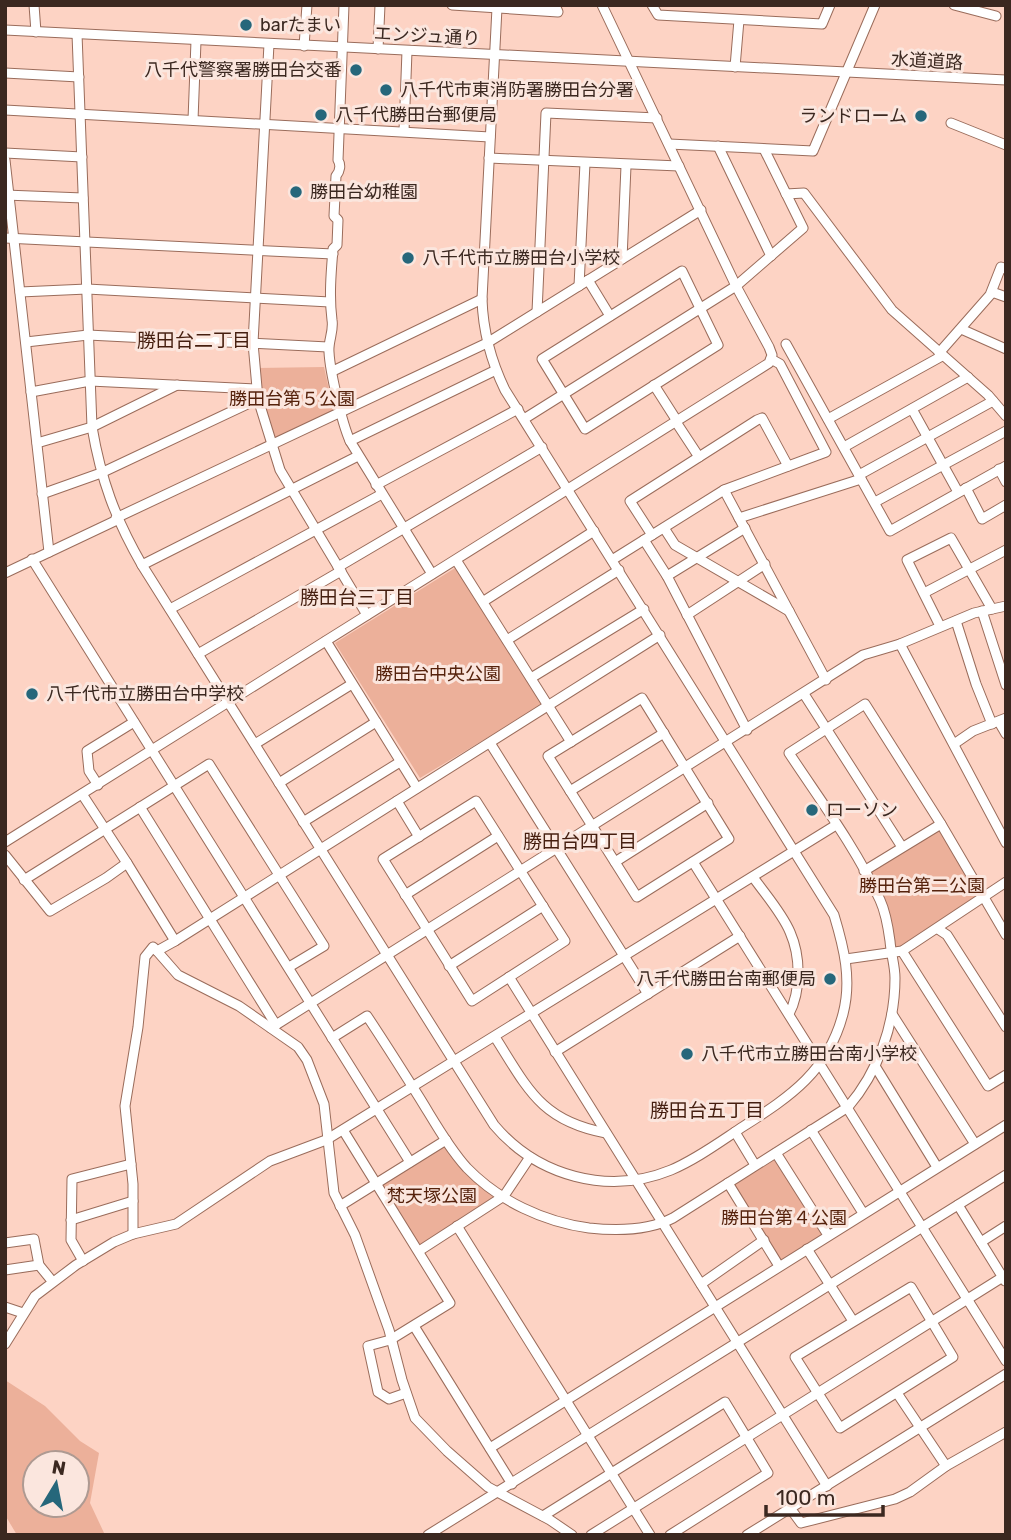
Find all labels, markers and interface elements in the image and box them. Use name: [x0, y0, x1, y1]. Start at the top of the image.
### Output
place label: barたまい: [260, 14, 341, 36]
marker: barたまい: [238, 17, 254, 33]
street label: エンジュ通り: [373, 22, 481, 50]
street label: 水道道路: [890, 48, 964, 74]
place label: 八千代警察署勝田台交番: [144, 59, 342, 81]
marker: 八千代警察署勝田台交番: [348, 62, 364, 78]
place label: 八千代市東消防署勝田台分署: [400, 79, 634, 101]
marker: 八千代市東消防署勝田台分署: [378, 82, 394, 98]
place label: 八千代勝田台郵便局: [335, 104, 497, 126]
place label: ランドローム: [800, 105, 907, 127]
marker: 八千代勝田台郵便局: [313, 107, 329, 123]
marker: ランドローム: [913, 108, 929, 124]
place label: 勝田台幼稚園: [310, 181, 418, 203]
marker: 勝田台幼稚園: [288, 184, 304, 200]
place label: 八千代市立勝田台小学校: [422, 247, 620, 269]
marker: 八千代市立勝田台小学校: [400, 250, 416, 266]
district label: 勝田台二丁目: [137, 329, 251, 352]
park label: 勝田台第５公園: [229, 388, 355, 410]
district label: 勝田台三丁目: [300, 586, 414, 609]
park label: 勝田台中央公園: [375, 663, 501, 685]
place label: 八千代市立勝田台中学校: [46, 683, 244, 705]
marker: 八千代市立勝田台中学校: [24, 686, 40, 702]
place label: ローソン: [826, 799, 898, 821]
marker: ローソン: [804, 802, 820, 818]
district label: 勝田台四丁目: [523, 830, 637, 853]
park label: 勝田台第二公園: [859, 875, 985, 897]
place label: 八千代勝田台南郵便局: [636, 968, 816, 990]
marker: 八千代勝田台南郵便局: [822, 971, 838, 987]
place label: 八千代市立勝田台南小学校: [701, 1043, 917, 1065]
marker: 八千代市立勝田台南小学校: [679, 1046, 695, 1062]
district label: 勝田台五丁目: [650, 1099, 764, 1122]
park label: 梵天塚公園: [387, 1185, 477, 1207]
park label: 勝田台第４公園: [721, 1207, 847, 1229]
north arrow: [21, 1449, 91, 1519]
text: N: [50, 1455, 68, 1480]
scale bar: [766, 1474, 883, 1518]
text: 100 m: [776, 1485, 835, 1510]

